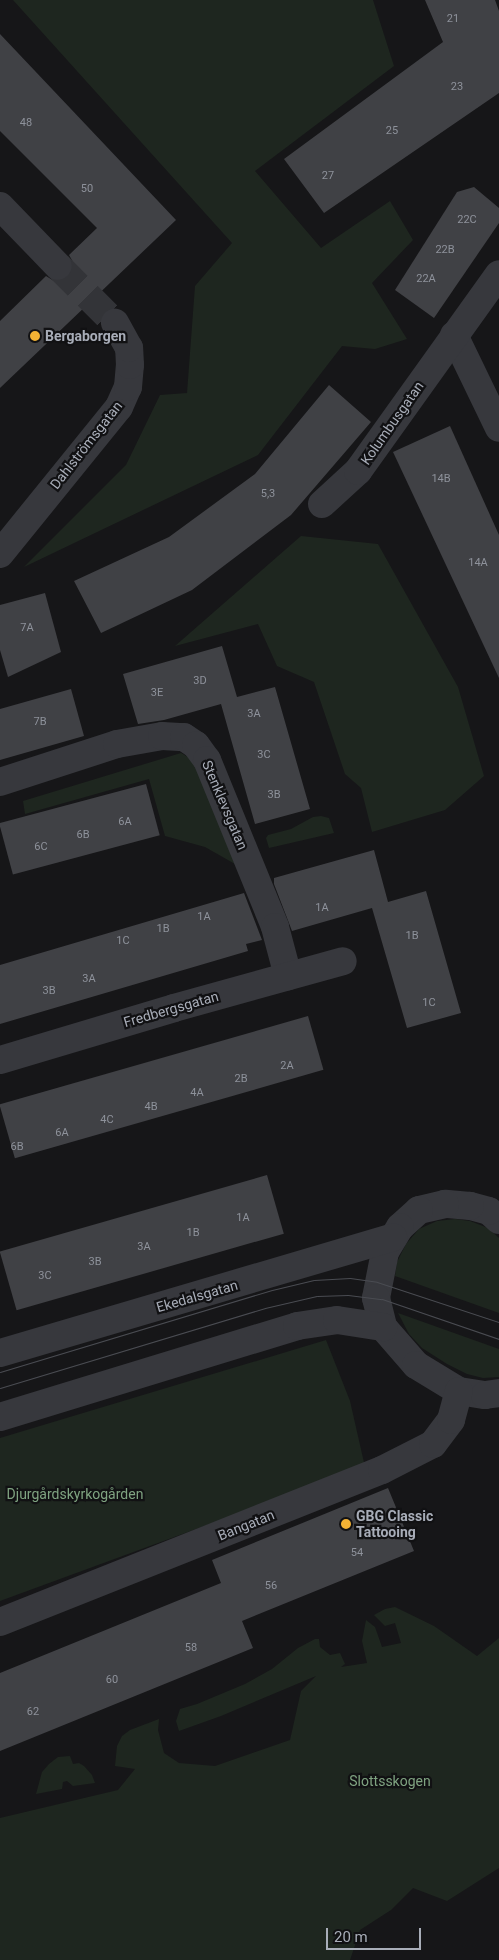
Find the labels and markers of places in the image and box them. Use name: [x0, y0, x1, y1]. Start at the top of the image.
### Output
place label: Bergaborgen: [45, 328, 126, 344]
marker: Bergaborgen: [29, 330, 41, 342]
place label: GBG Classic Tattooing: [356, 1508, 433, 1540]
marker: GBG Classic Tattooing: [340, 1518, 352, 1530]

